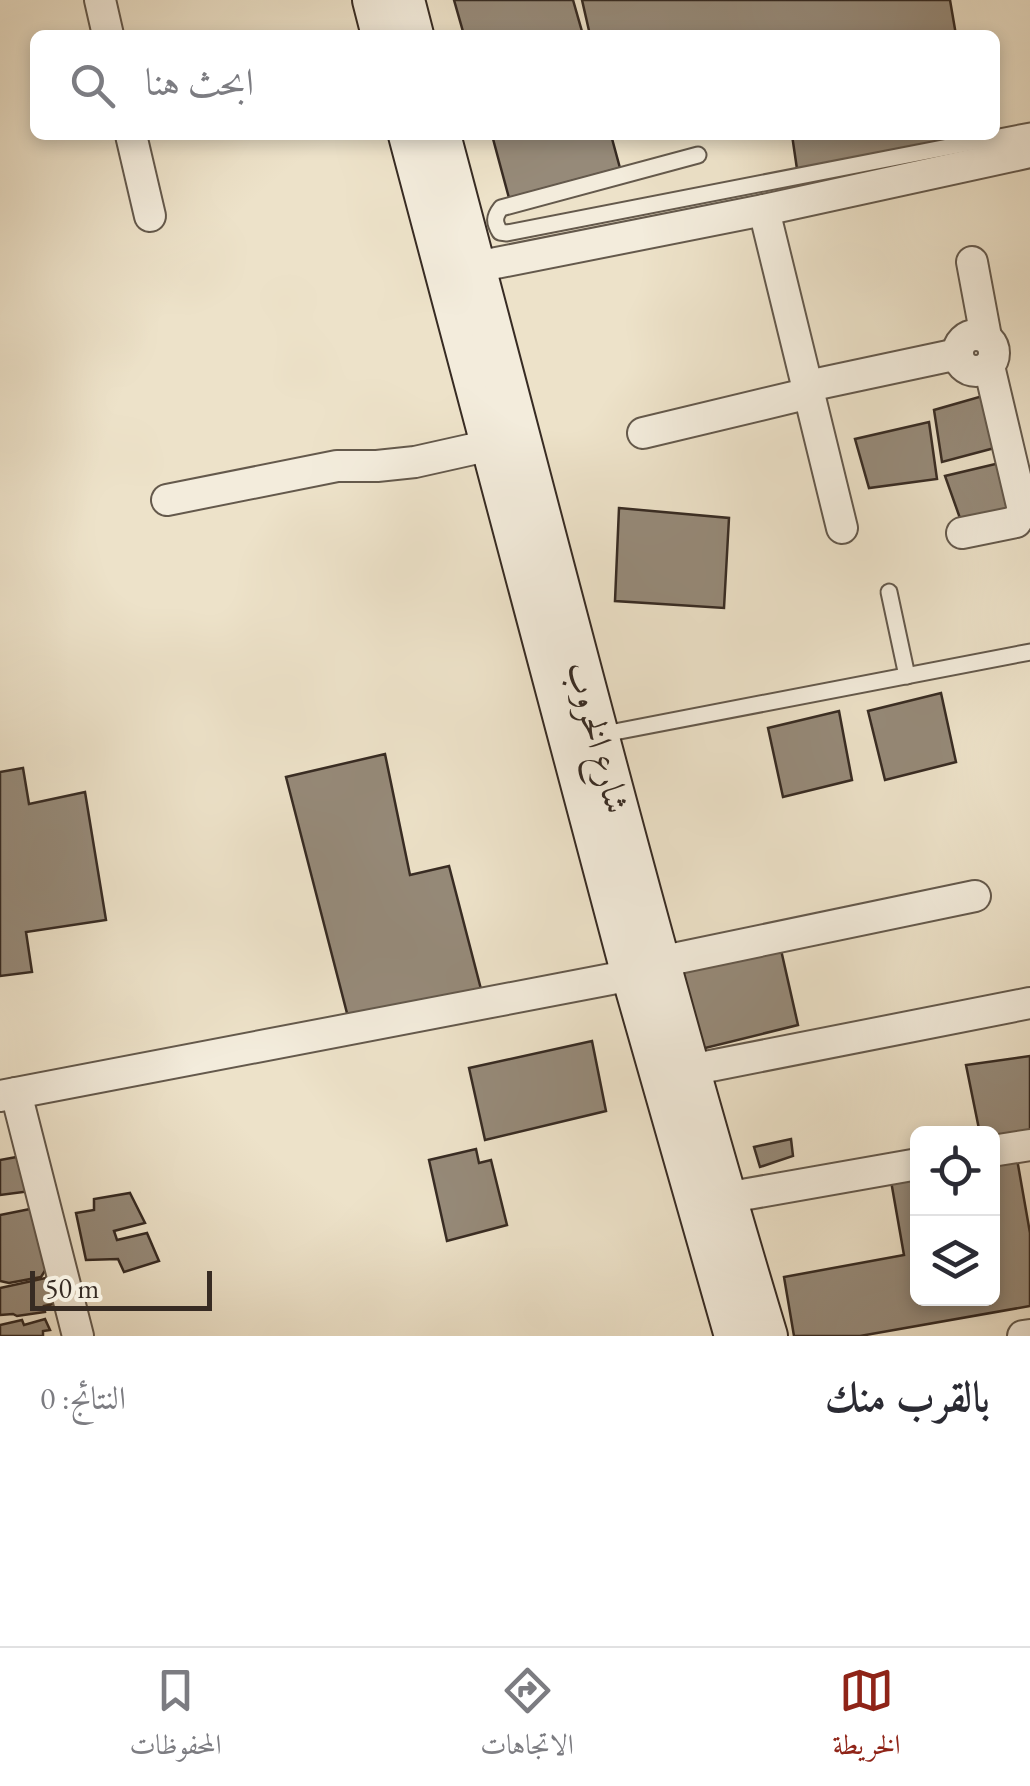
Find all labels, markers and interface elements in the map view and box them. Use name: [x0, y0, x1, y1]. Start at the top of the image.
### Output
search box: [30, 30, 1000, 140]
text: ابحث هنا: [145, 57, 254, 106]
icon: search: [65, 58, 120, 113]
street label: شارع الخروب: [550, 656, 641, 820]
map controls: [910, 1126, 1000, 1306]
button: locate: [910, 1126, 1000, 1216]
button: layers: [910, 1216, 1000, 1306]
scale bar: [30, 1266, 212, 1310]
text: 50 m: [45, 1270, 99, 1306]
text: بالقرب منك: [825, 1369, 990, 1424]
text: النتائج: 0: [40, 1377, 126, 1419]
tab: المحفوظات: [129, 1663, 222, 1772]
tab: الاتجاهات: [480, 1663, 574, 1772]
tab: الخريطة: [833, 1663, 901, 1772]

